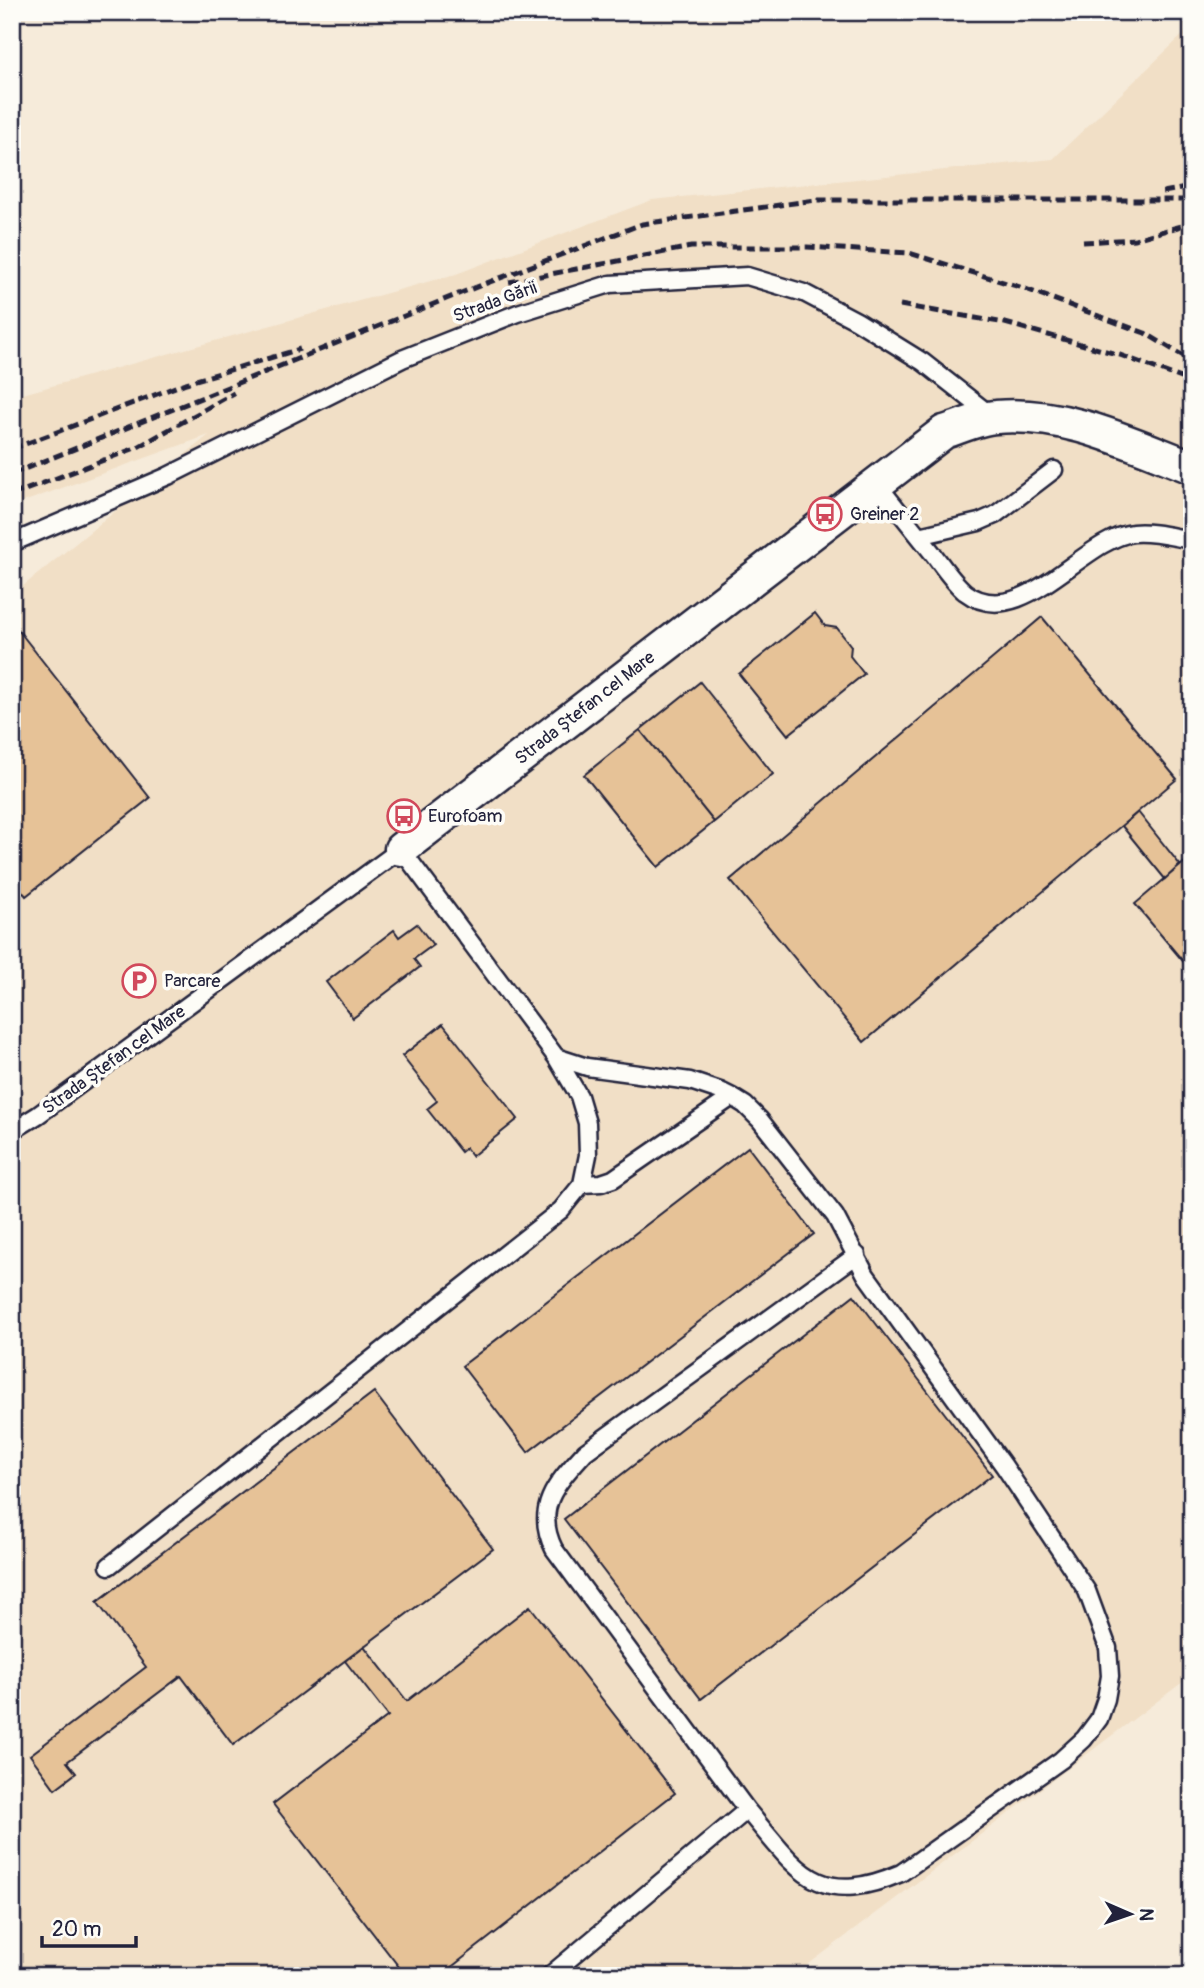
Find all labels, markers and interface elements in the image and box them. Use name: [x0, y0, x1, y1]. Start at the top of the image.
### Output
street label: Strada Gării: [450, 276, 540, 328]
bus stop icon: Greiner 2: [806, 495, 844, 533]
place label: Greiner 2: [850, 503, 919, 526]
street label: Strada Ștefan cel Mare: [510, 646, 660, 770]
bus stop icon: Eurofoam: [385, 797, 423, 835]
place label: Eurofoam: [428, 805, 502, 828]
parking icon: Parcare: [120, 962, 158, 1000]
place label: Parcare: [164, 970, 221, 993]
street label: Strada Ștefan cel Mare: [38, 1000, 190, 1120]
north arrow: [1096, 1880, 1166, 1950]
scale bar: [42, 1904, 136, 1948]
text: N: [1134, 1908, 1158, 1922]
text: 20 m: [52, 1916, 101, 1943]

